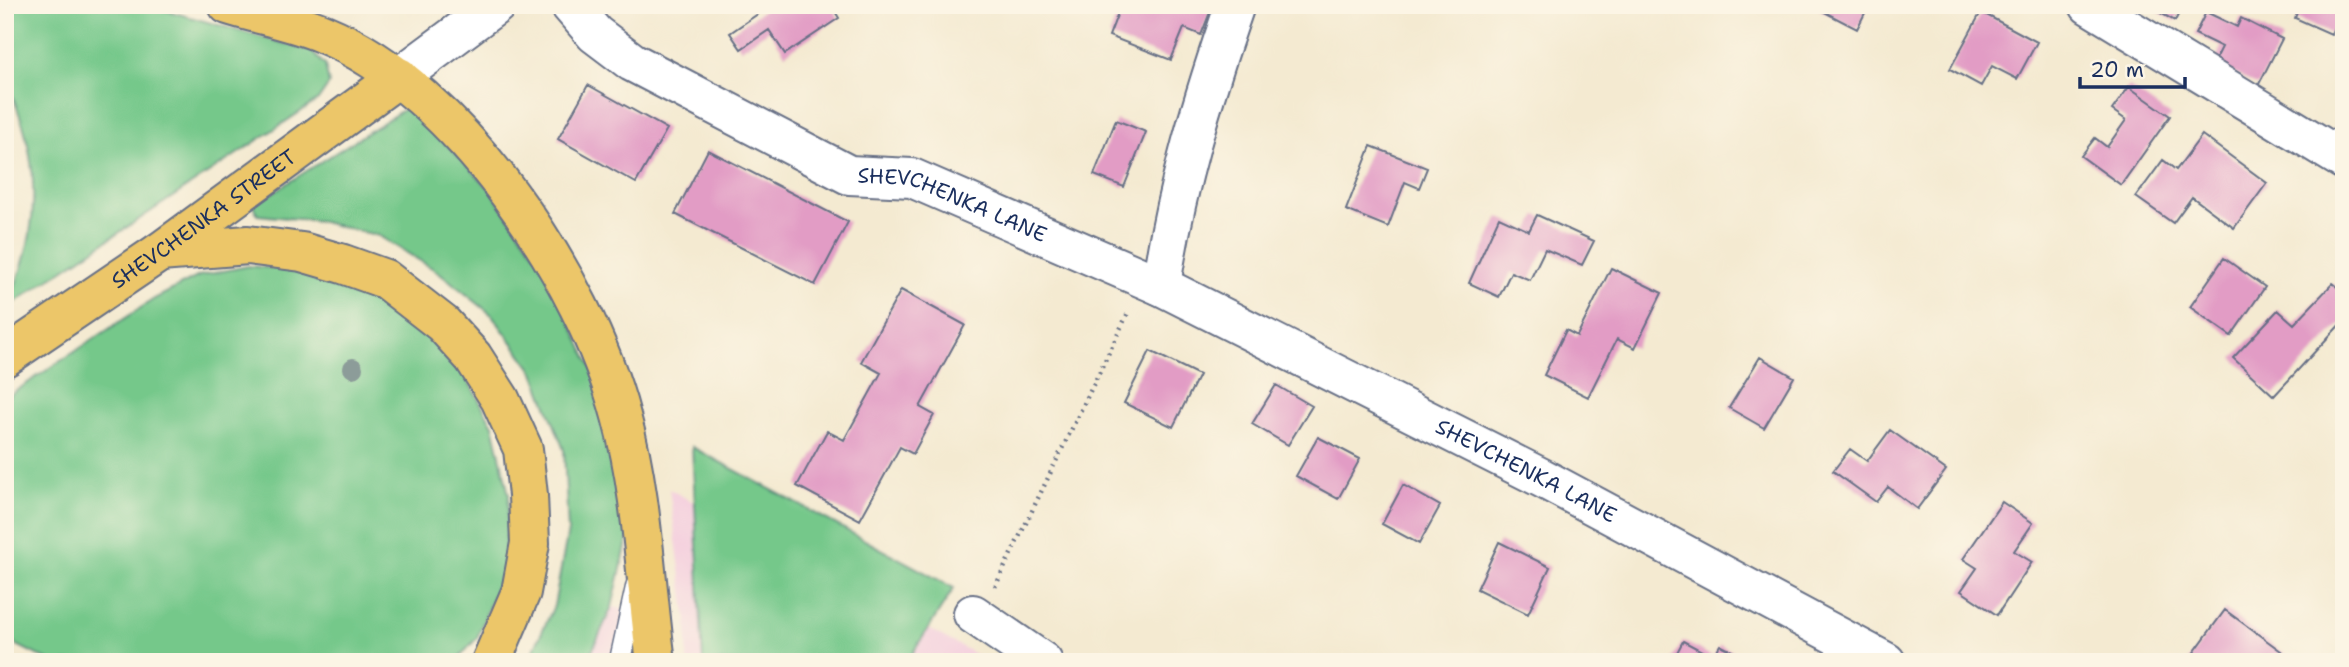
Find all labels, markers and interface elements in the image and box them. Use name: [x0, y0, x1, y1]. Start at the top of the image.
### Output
scale bar: [2080, 46, 2184, 90]
text: 20 m: [2090, 56, 2144, 84]
street label: SHEVCHENKA STREET: [106, 143, 302, 295]
street label: SHEVCHENKA LANE: [857, 161, 1051, 249]
street label: SHEVCHENKA LANE: [1431, 413, 1621, 529]

